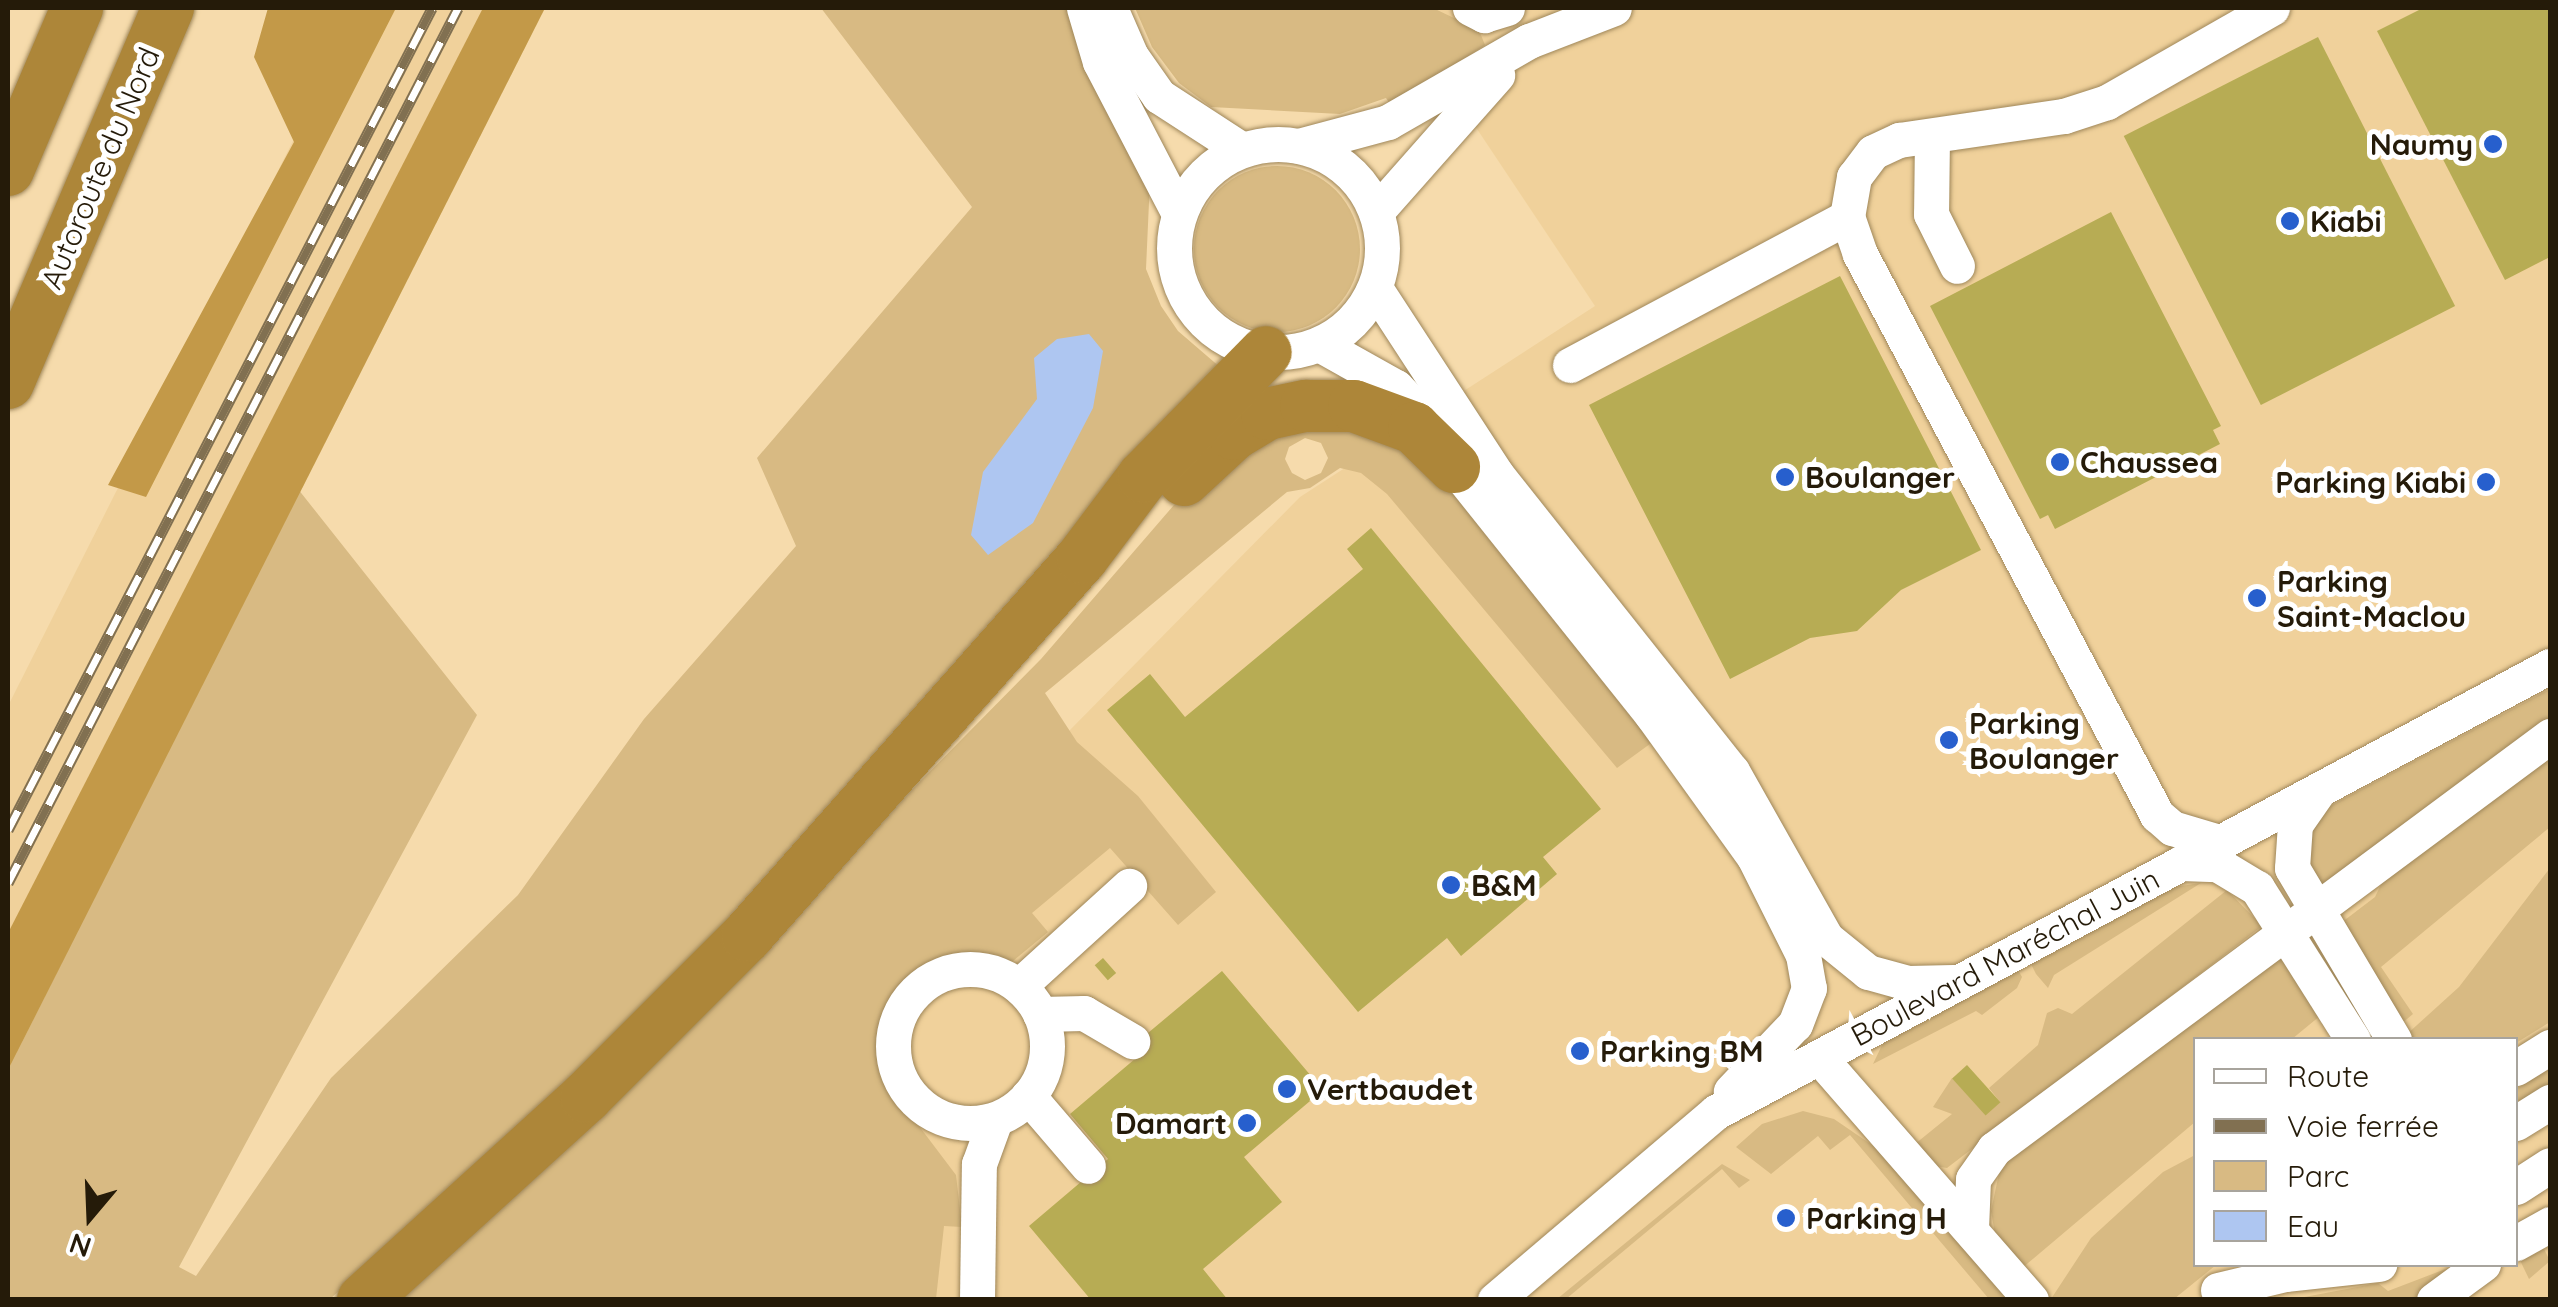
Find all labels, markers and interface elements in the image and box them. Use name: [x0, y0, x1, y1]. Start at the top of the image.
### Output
street label: Autoroute du Nord: [33, 42, 167, 294]
place label: Naumy: [2370, 126, 2473, 162]
marker: Naumy: [2482, 133, 2504, 155]
place label: Kiabi: [2310, 203, 2381, 239]
marker: Kiabi: [2279, 210, 2301, 232]
place label: Chaussea: [2080, 444, 2218, 480]
marker: Chaussea: [2049, 451, 2071, 473]
place label: Boulanger: [1805, 459, 1955, 495]
place label: Parking Kiabi: [2275, 464, 2466, 500]
marker: Boulanger: [1774, 466, 1796, 488]
marker: Parking Kiabi: [2475, 471, 2497, 493]
place label: Parking Saint-Maclou: [2277, 563, 2466, 634]
marker: Parking Saint-Maclou: [2246, 587, 2268, 609]
place label: Parking Boulanger: [1969, 705, 2119, 776]
marker: Parking Boulanger: [1938, 729, 1960, 751]
street label: Boulevard Maréchal Juin: [1845, 860, 2165, 1054]
place label: B&M: [1471, 867, 1536, 903]
marker: B&M: [1440, 874, 1462, 896]
place label: Parking BM: [1600, 1033, 1764, 1069]
legend: [2193, 1037, 2518, 1267]
marker: Parking BM: [1569, 1040, 1591, 1062]
text: Route: [2287, 1057, 2369, 1095]
place label: Vertbaudet: [1307, 1071, 1473, 1107]
marker: Vertbaudet: [1276, 1078, 1298, 1100]
place label: Damart: [1115, 1105, 1227, 1141]
text: Voie ferrée: [2287, 1107, 2439, 1145]
marker: Damart: [1236, 1112, 1258, 1134]
text: Parc: [2287, 1157, 2349, 1195]
north arrow: [40, 1167, 140, 1267]
place label: Parking H: [1806, 1200, 1947, 1236]
marker: Parking H: [1775, 1207, 1797, 1229]
text: Eau: [2287, 1207, 2339, 1245]
text: N: [65, 1226, 96, 1266]

